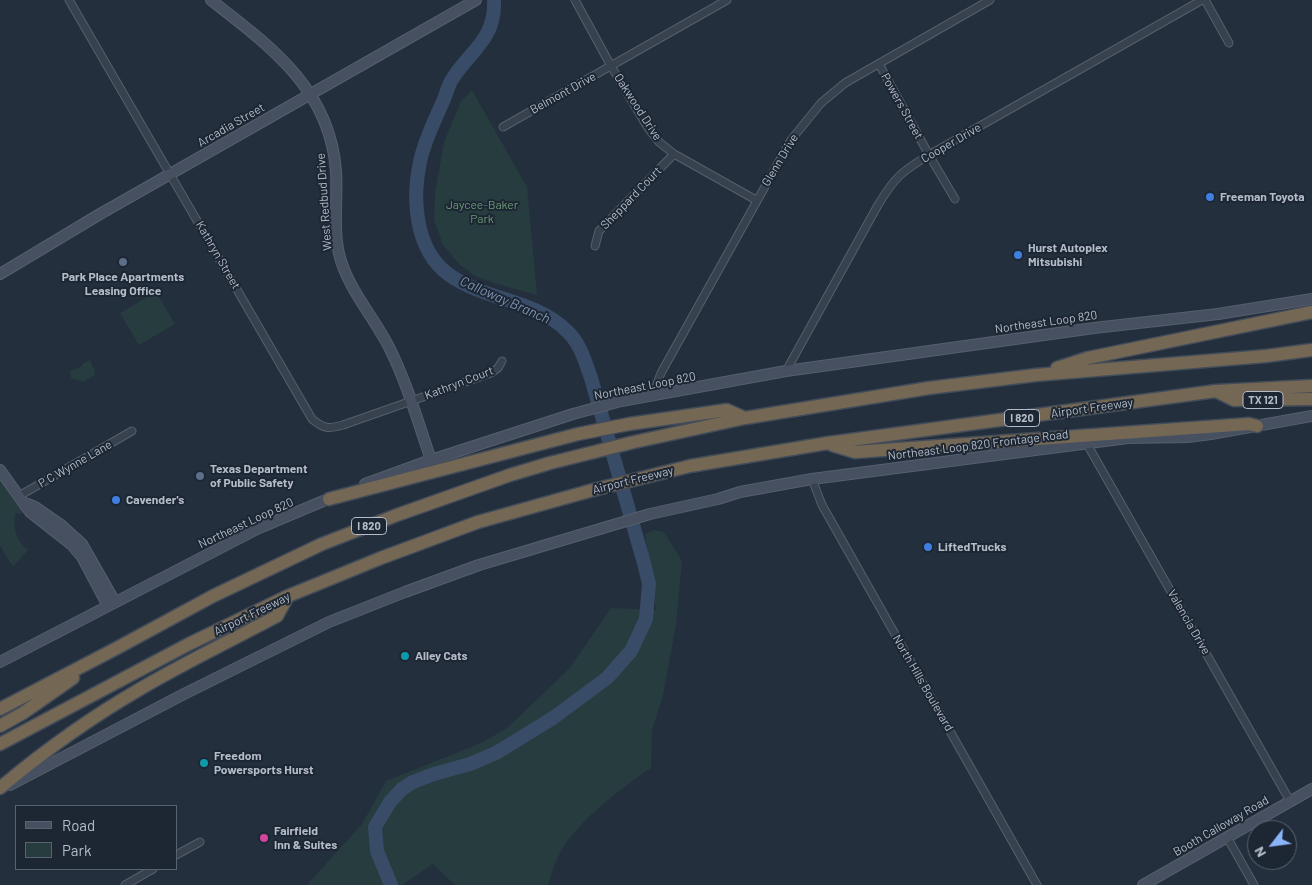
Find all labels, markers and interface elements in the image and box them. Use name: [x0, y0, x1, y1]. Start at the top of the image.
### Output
street label: Belmont Drive: [528, 69, 598, 117]
street label: Powers Street: [878, 70, 926, 142]
street label: Oakwood Drive: [611, 71, 665, 143]
street label: Arcadia Street: [195, 100, 267, 150]
street label: Cooper Drive: [918, 120, 984, 166]
street label: Glenn Drive: [759, 131, 801, 189]
street label: West Redbud Drive: [313, 153, 335, 251]
street label: Sheppard Court: [597, 164, 665, 232]
place label: Freeman Toyota: [1220, 190, 1305, 204]
marker: Freeman Toyota: [1204, 191, 1216, 203]
park label: Jaycee-Baker Park: [446, 198, 518, 226]
street label: Kathryn Street: [193, 218, 243, 292]
place label: Hurst Autoplex Mitsubishi: [1028, 241, 1108, 269]
marker: Hurst Autoplex Mitsubishi: [1012, 249, 1024, 261]
marker: Park Place Apartments Leasing Office: [117, 256, 129, 268]
place label: Park Place Apartments Leasing Office: [62, 270, 184, 298]
water label: Calloway Branch: [457, 273, 553, 327]
street label: Northeast Loop 820: [994, 308, 1098, 336]
street label: Kathryn Court: [423, 363, 495, 403]
street label: Northeast Loop 820: [593, 369, 697, 403]
road number: TX 121: [1243, 392, 1283, 408]
street label: Airport Freeway: [1050, 395, 1134, 421]
road number: I 820: [1004, 409, 1040, 426]
street label: Northeast Loop 820 Frontage Road: [887, 427, 1069, 463]
street label: P C Wynne Lane: [36, 437, 114, 491]
place label: Texas Department of Public Safety: [210, 462, 307, 490]
street label: Airport Freeway: [591, 463, 675, 497]
marker: Texas Department of Public Safety: [194, 470, 206, 482]
place label: Cavender's: [126, 493, 184, 507]
marker: Cavender's: [110, 494, 122, 506]
street label: Northeast Loop 820: [196, 495, 296, 551]
road number: I 820: [352, 518, 386, 534]
place label: LiftedTrucks: [938, 540, 1007, 554]
marker: LiftedTrucks: [922, 541, 934, 553]
street label: Valencia Drive: [1165, 587, 1213, 657]
street label: Airport Freeway: [212, 589, 292, 639]
street label: North Hills Boulevard: [889, 632, 957, 734]
place label: Alley Cats: [415, 649, 468, 663]
marker: Alley Cats: [399, 650, 411, 662]
place label: Freedom Powersports Hurst: [214, 749, 314, 777]
marker: Freedom Powersports Hurst: [198, 757, 210, 769]
street label: Booth Calloway Road: [1171, 793, 1271, 859]
legend: [15, 805, 178, 870]
text: Road: [62, 816, 95, 834]
north arrow: [1247, 820, 1297, 870]
place label: Fairfield Inn & Suites: [274, 824, 337, 852]
marker: Fairfield Inn & Suites: [258, 832, 270, 844]
text: Park: [62, 841, 91, 859]
text: N: [1250, 844, 1269, 861]

